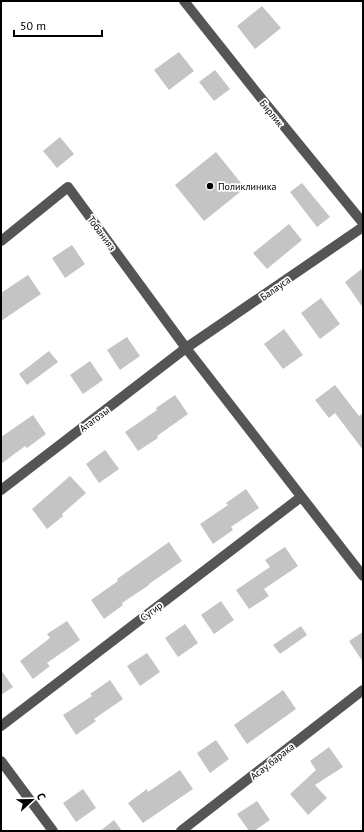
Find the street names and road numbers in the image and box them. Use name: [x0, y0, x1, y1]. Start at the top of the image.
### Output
street label: Бирлик: [257, 97, 287, 130]
street label: Тобанияз: [85, 213, 119, 253]
street label: Балауса: [257, 273, 293, 304]
street label: Атагозы: [77, 404, 112, 435]
street label: Сугир: [137, 599, 165, 624]
street label: Асау барака: [248, 740, 297, 783]

